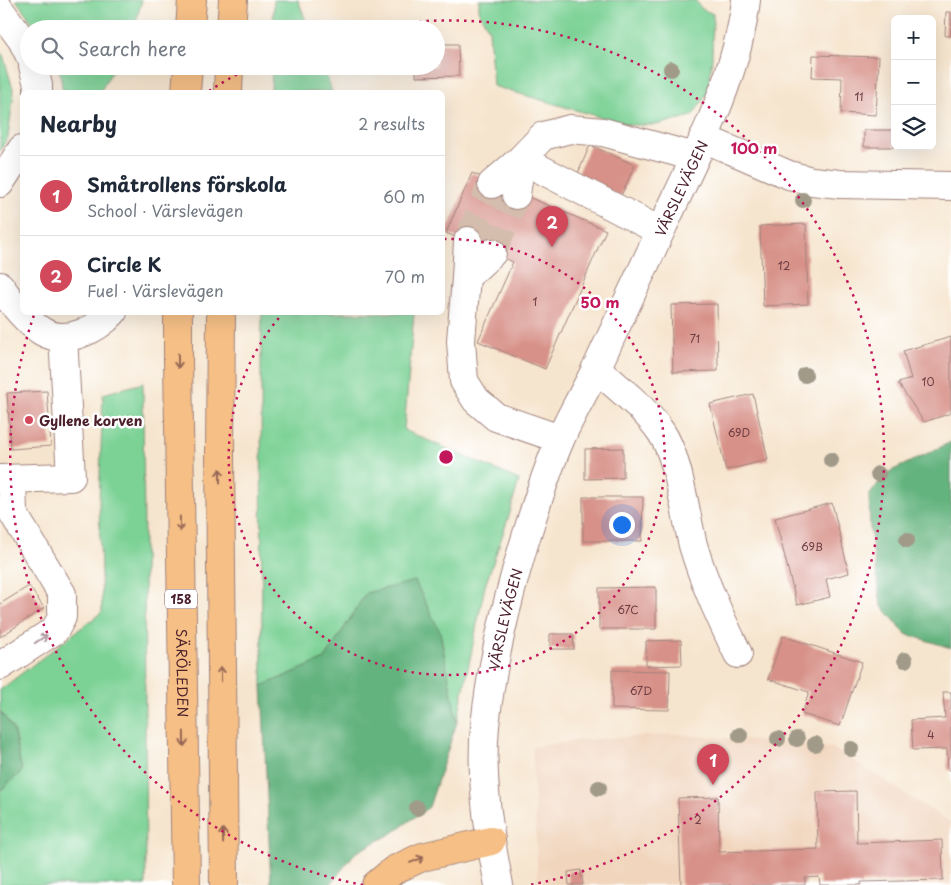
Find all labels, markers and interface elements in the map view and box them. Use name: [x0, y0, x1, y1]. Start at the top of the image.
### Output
map controls: [891, 15, 936, 150]
button: +: [891, 15, 936, 60]
search box: [20, 20, 445, 75]
icon: search: [38, 34, 66, 62]
text: Search here: [78, 34, 187, 62]
button: −: [891, 60, 936, 105]
house number: 11: [854, 88, 864, 105]
button: layers: [891, 105, 936, 150]
text: Nearby: [40, 107, 117, 139]
text: 2 results: [358, 111, 425, 135]
text: 100 m: [731, 136, 777, 159]
street label: VÄRSLEVÄGEN: [649, 137, 712, 240]
text: Småtrollens förskola: [87, 170, 287, 198]
text: 1: [52, 184, 60, 208]
text: 60 m: [383, 184, 425, 208]
text: School · Värslevägen: [87, 198, 243, 222]
pin: 2: [536, 206, 568, 247]
text: Circle K: [87, 250, 162, 278]
house number: 12: [778, 257, 791, 274]
text: 2: [50, 264, 62, 288]
text: 70 m: [385, 264, 425, 288]
text: Fuel · Värslevägen: [87, 278, 224, 302]
text: 50 m: [581, 290, 619, 313]
house number: 1: [533, 293, 538, 310]
house number: 71: [690, 330, 700, 347]
one-way arrow: [173, 352, 183, 369]
house number: 10: [922, 373, 934, 390]
place label: Gyllene korven: [39, 410, 142, 431]
marker: Gyllene korven: [23, 414, 35, 426]
house number: 69D: [728, 424, 750, 441]
centre of rings: [437, 448, 455, 466]
one-way arrow: [215, 469, 225, 485]
your location: [609, 512, 635, 538]
one-way arrow: [175, 515, 185, 531]
house number: 69B: [801, 538, 823, 555]
street label: VÄRSLEVÄGEN: [483, 566, 527, 672]
road number: 158: [165, 590, 197, 608]
house number: 67C: [617, 601, 639, 618]
street label: SÄRÖLEDEN: [172, 628, 194, 718]
one-way arrow: [33, 634, 47, 644]
one-way arrow: [216, 666, 226, 682]
house number: 67D: [630, 682, 652, 699]
house number: 4: [927, 726, 935, 743]
one-way arrow: [179, 730, 189, 746]
pin: 1: [697, 744, 729, 785]
house number: 2: [694, 811, 702, 828]
one-way arrow: [218, 829, 228, 845]
one-way arrow: [409, 855, 424, 864]

